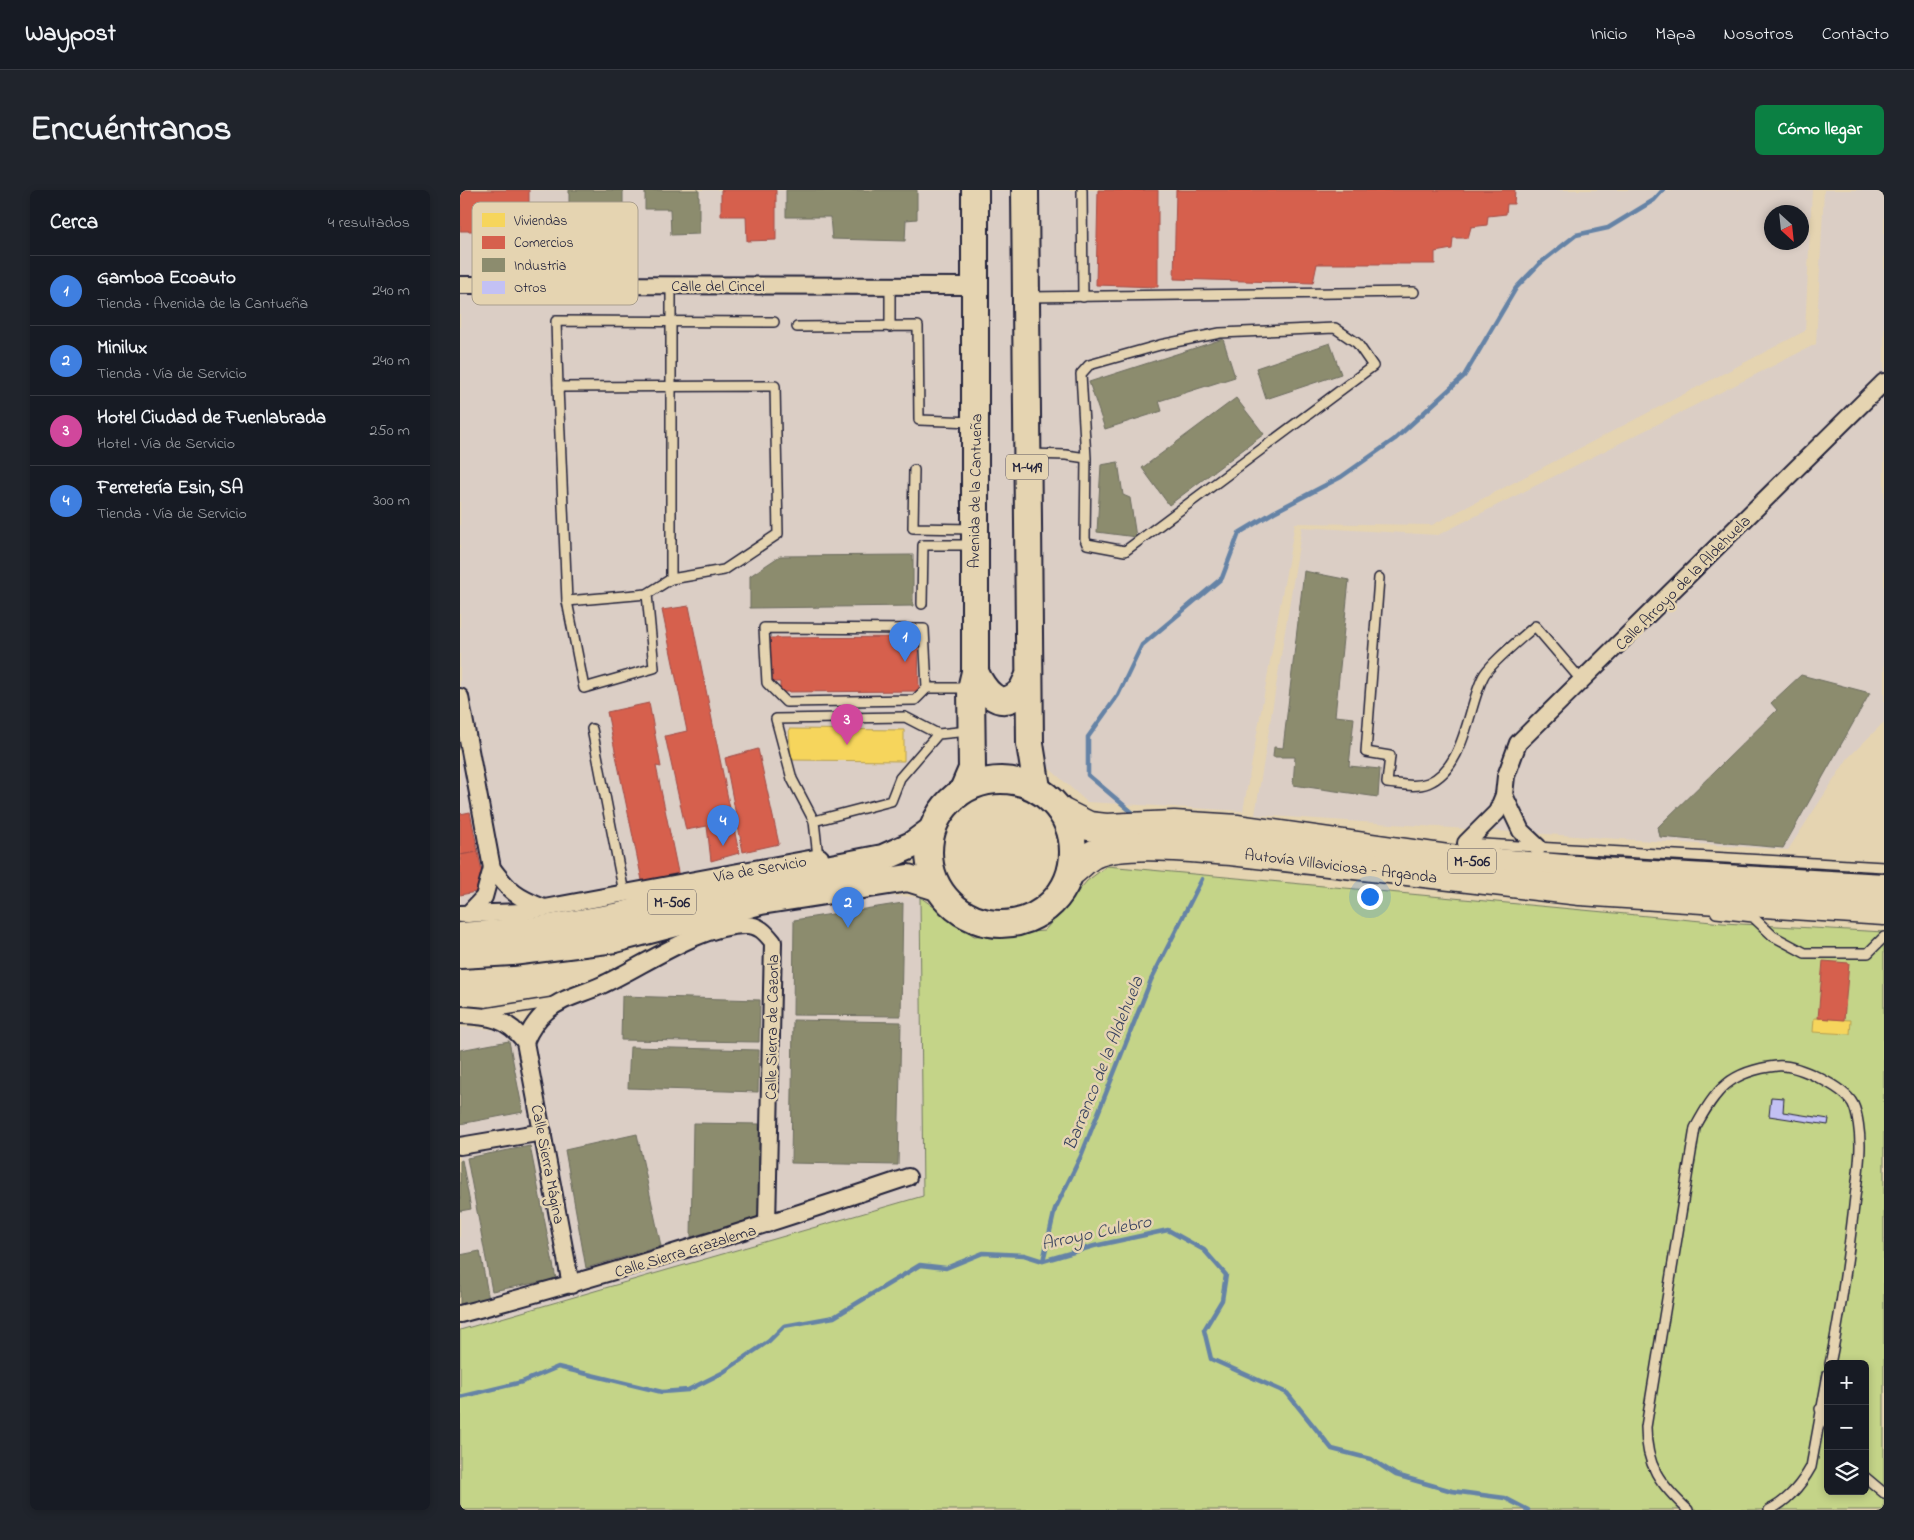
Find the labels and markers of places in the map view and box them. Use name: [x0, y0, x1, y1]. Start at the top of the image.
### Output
pin: 1: [889, 621, 921, 662]
pin: 3: [831, 704, 863, 745]
pin: 4: [707, 805, 739, 846]
pin: 2: [832, 887, 864, 928]

